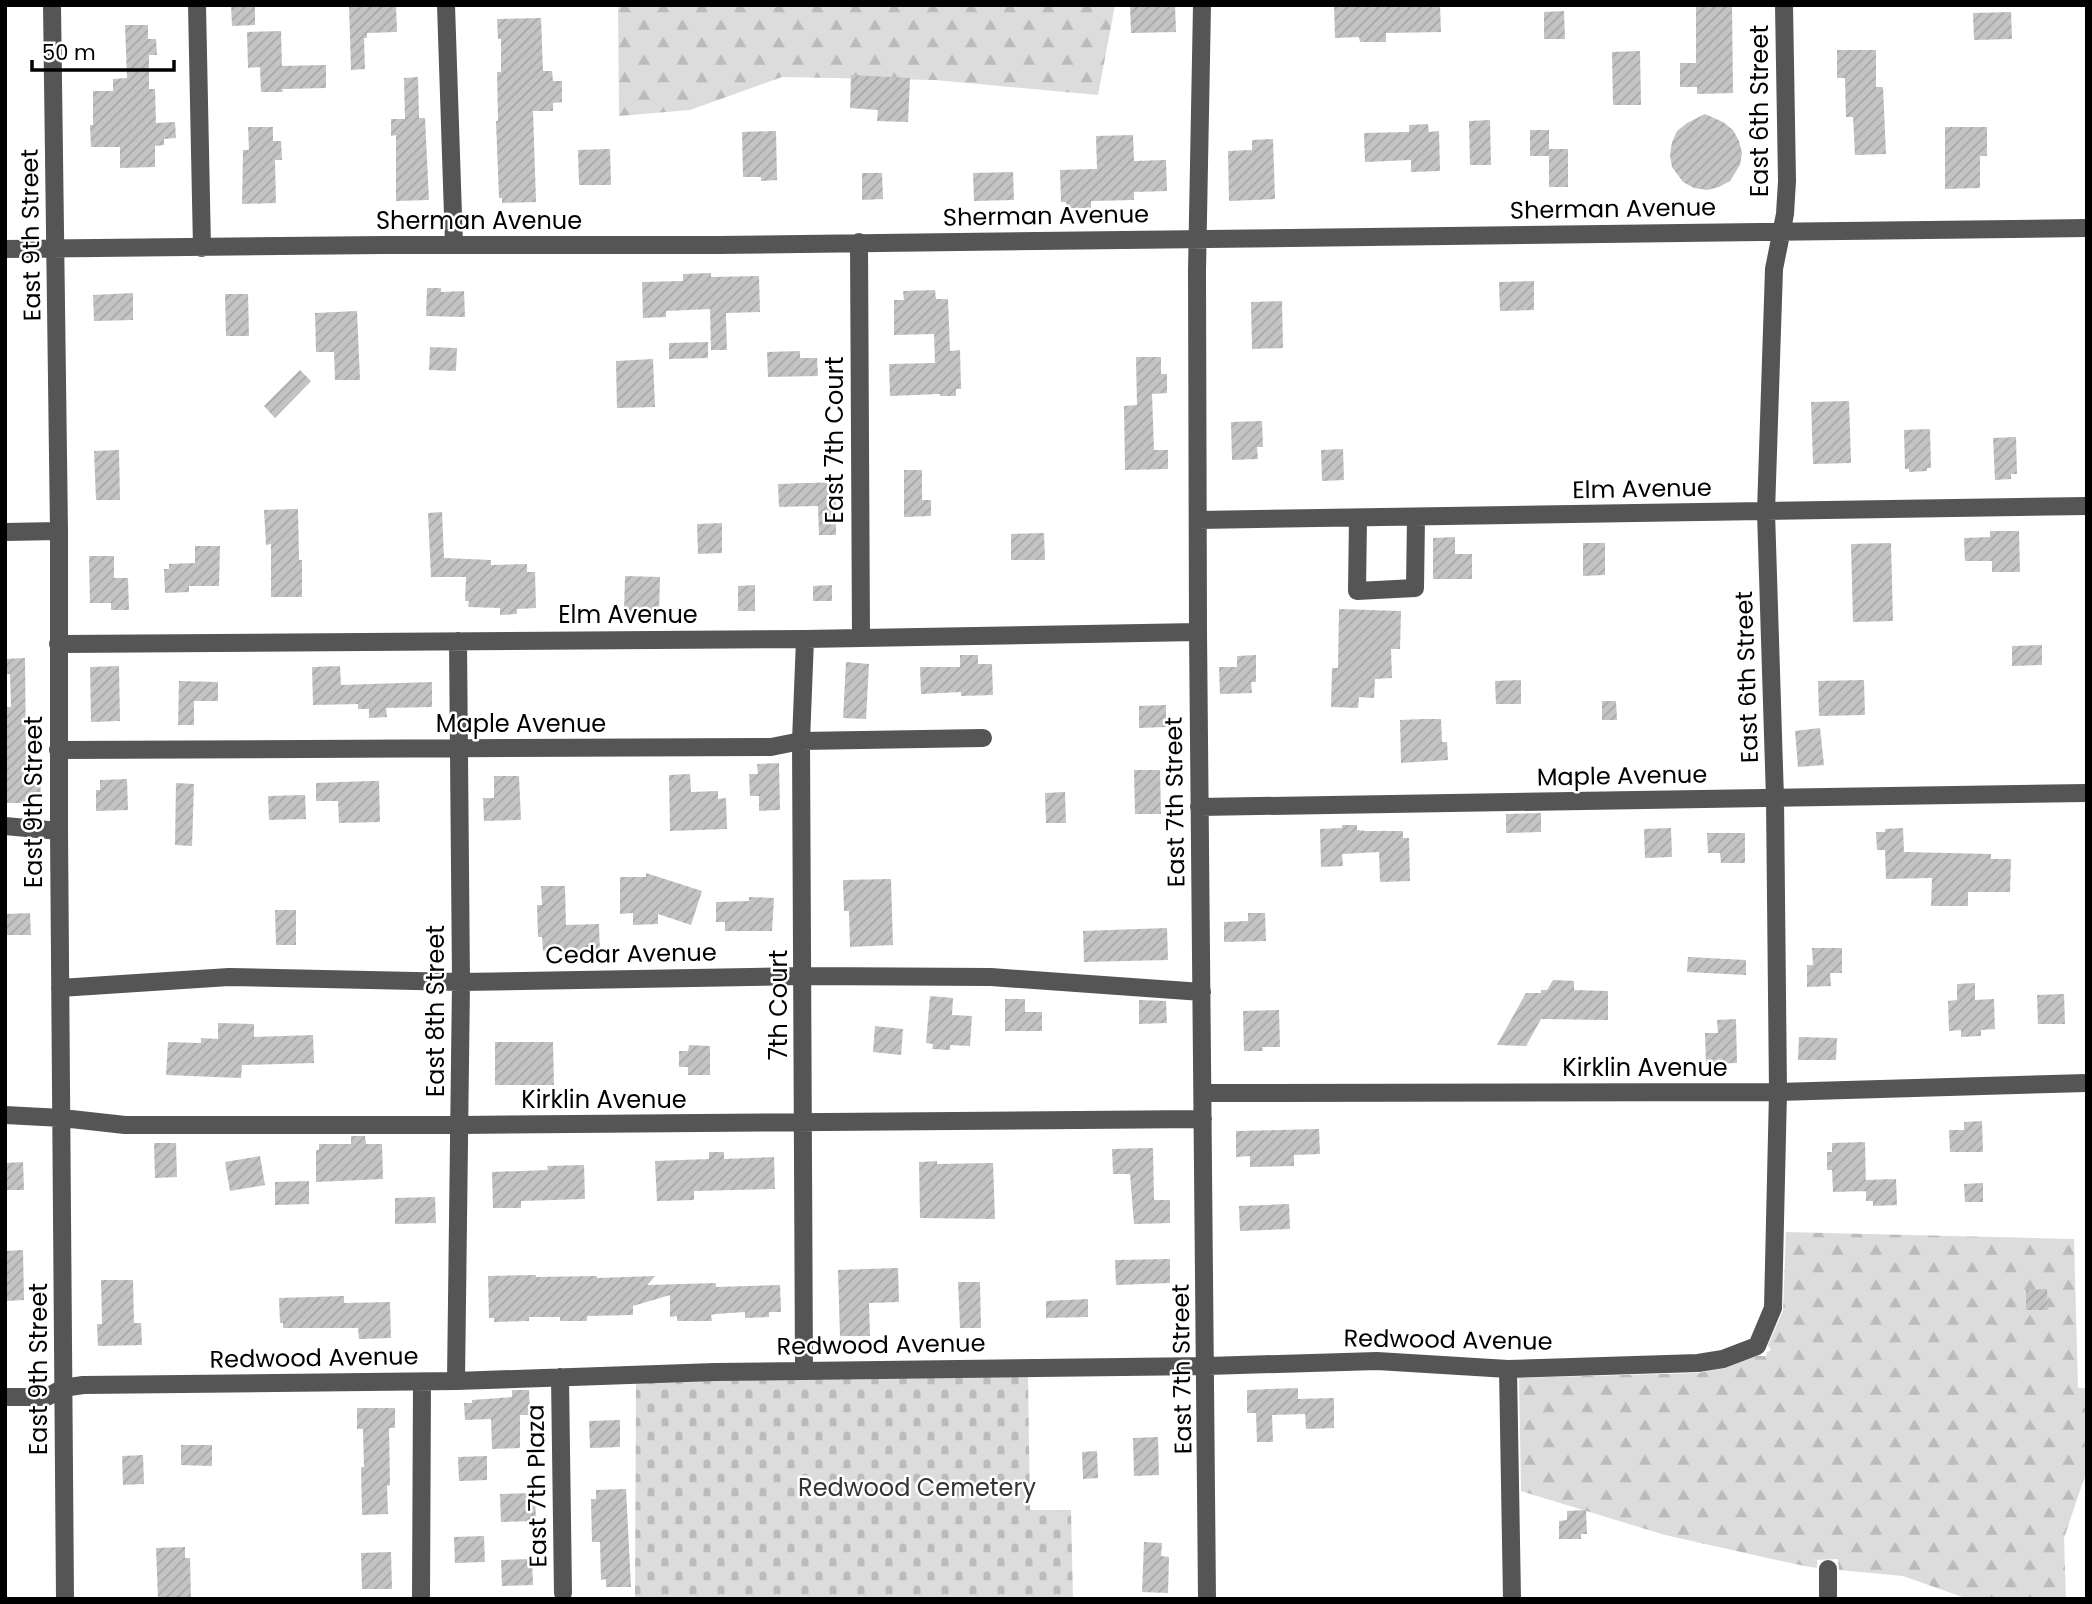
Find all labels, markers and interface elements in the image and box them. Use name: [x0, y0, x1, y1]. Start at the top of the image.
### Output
street label: East 6th Street: [1743, 25, 1776, 197]
scale bar: [32, 28, 173, 72]
text: 50 m: [42, 38, 96, 67]
street label: East 9th Street: [13, 149, 48, 321]
street label: Sherman Avenue: [1510, 190, 1716, 227]
street label: Sherman Avenue: [943, 197, 1149, 234]
street label: Sherman Avenue: [376, 204, 582, 237]
street label: East 7th Court: [818, 357, 851, 523]
street label: Elm Avenue: [1572, 471, 1712, 506]
street label: East 6th Street: [1727, 590, 1766, 764]
street label: Elm Avenue: [558, 598, 698, 631]
street label: Maple Avenue: [436, 707, 606, 740]
street label: East 9th Street: [17, 716, 50, 888]
street label: East 7th Street: [1157, 717, 1192, 887]
street label: Maple Avenue: [1536, 758, 1707, 793]
street label: East 8th Street: [419, 925, 452, 1097]
street label: Cedar Avenue: [545, 936, 717, 971]
street label: 7th Court: [762, 950, 795, 1060]
street label: Kirklin Avenue: [1562, 1051, 1728, 1084]
street label: Kirklin Avenue: [521, 1083, 687, 1116]
street label: East 9th Street: [22, 1283, 55, 1455]
street label: East 7th Street: [1164, 1284, 1199, 1454]
street label: Redwood Avenue: [1343, 1321, 1553, 1358]
street label: Redwood Avenue: [776, 1326, 986, 1363]
street label: Redwood Avenue: [209, 1339, 419, 1376]
street label: East 7th Plaza: [519, 1404, 554, 1568]
park label: Redwood Cemetery: [798, 1471, 1036, 1504]

